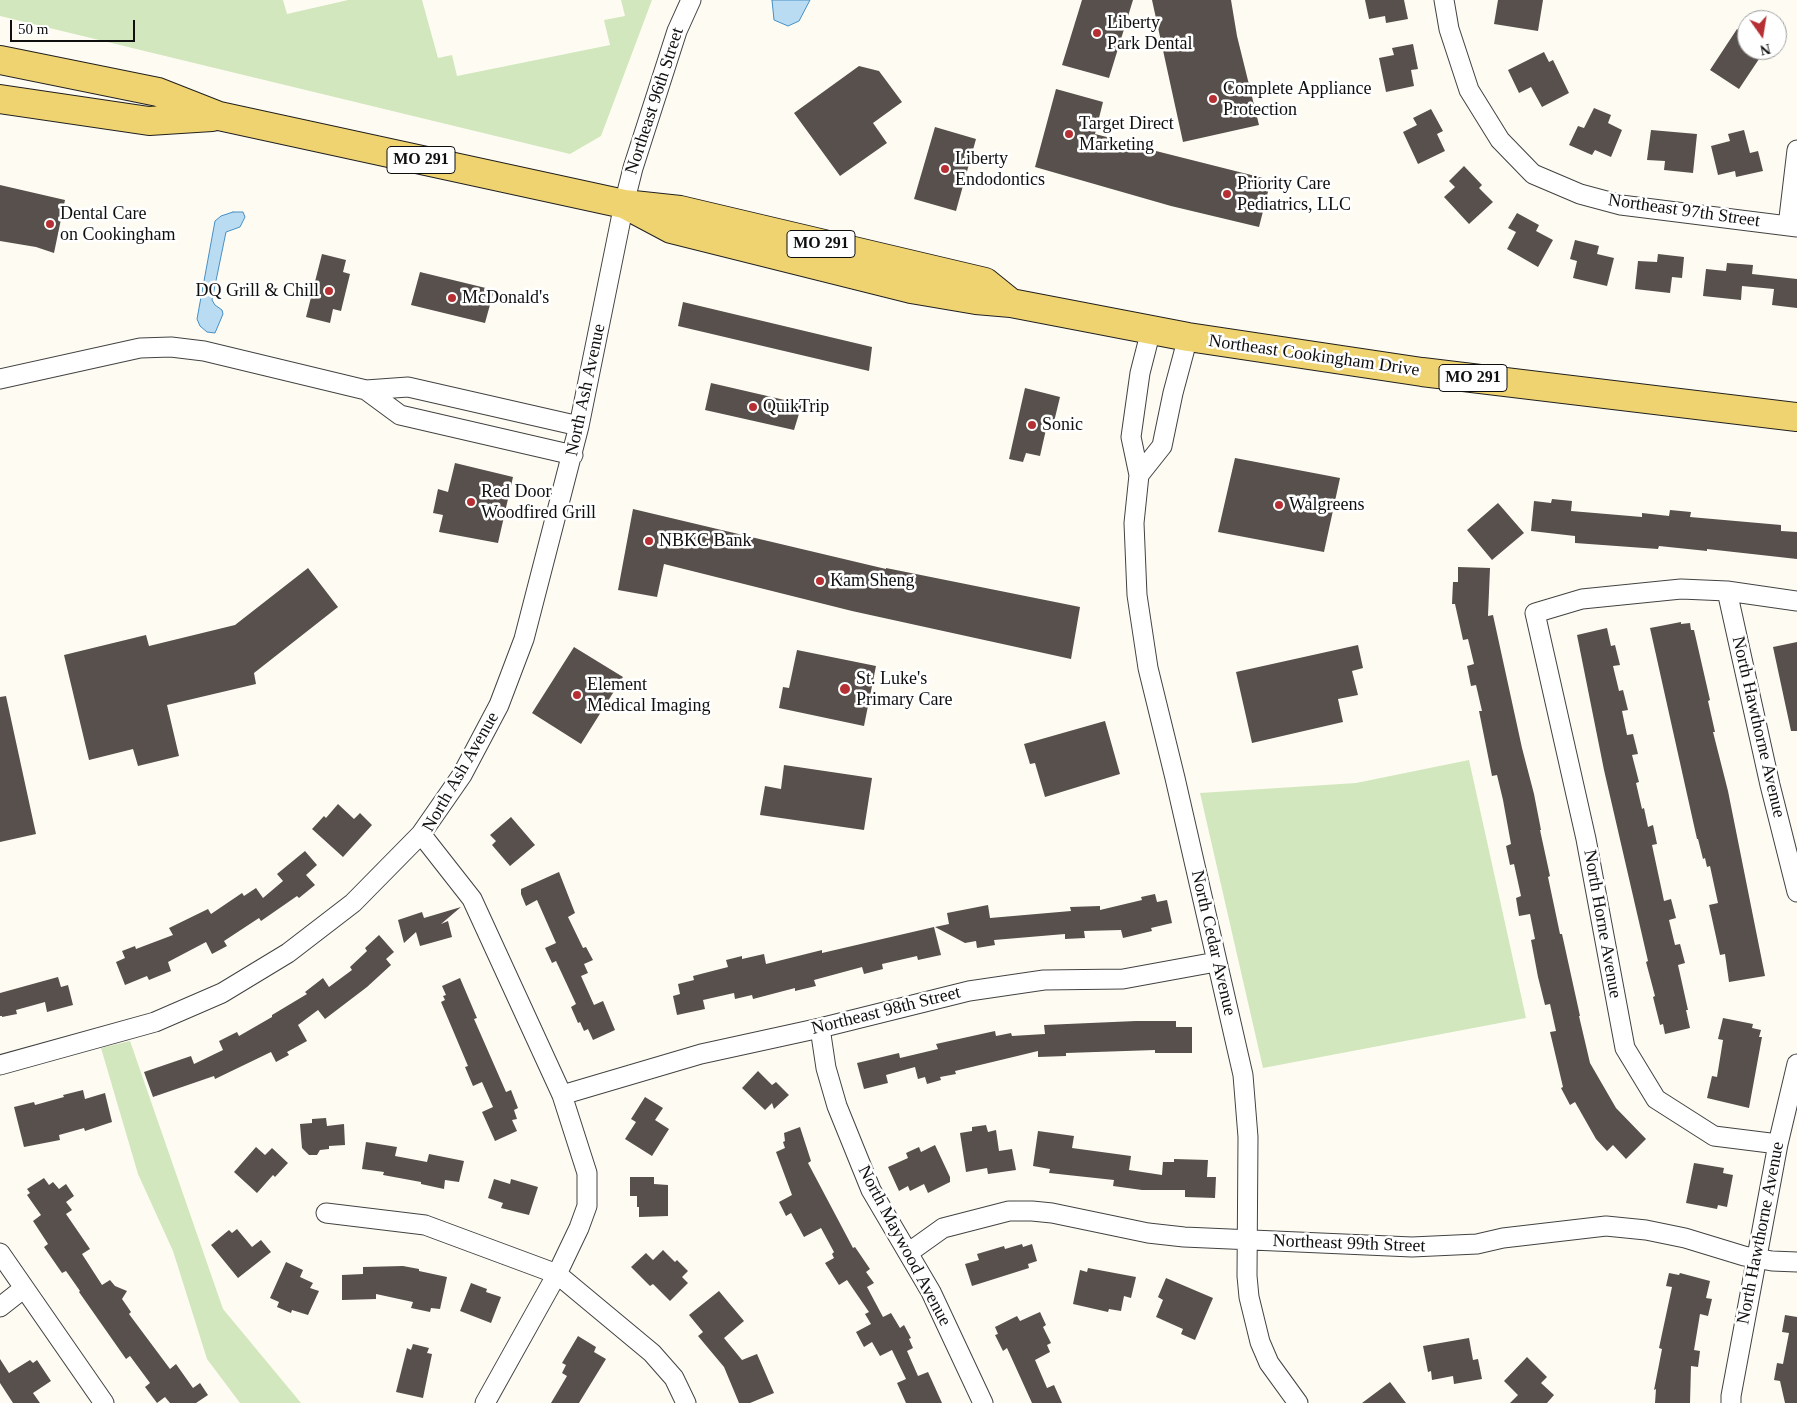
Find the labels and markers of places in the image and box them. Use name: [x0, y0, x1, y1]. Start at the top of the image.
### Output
place label: Liberty Park Dental: [1107, 12, 1192, 54]
marker: Liberty Park Dental: [1091, 27, 1103, 39]
place label: Complete Appliance Protection: [1223, 78, 1371, 120]
marker: Complete Appliance Protection: [1207, 93, 1219, 105]
place label: Target Direct Marketing: [1079, 113, 1174, 156]
marker: Target Direct Marketing: [1063, 128, 1075, 140]
place label: Liberty Endodontics: [955, 148, 1045, 190]
marker: Liberty Endodontics: [939, 163, 951, 175]
place label: Priority Care Pediatrics, LLC: [1237, 173, 1351, 215]
marker: Priority Care Pediatrics, LLC: [1221, 188, 1233, 200]
place label: Dental Care on Cookingham: [60, 203, 175, 245]
marker: Dental Care on Cookingham: [44, 218, 56, 230]
place label: DQ Grill & Chill: [195, 280, 319, 302]
marker: DQ Grill & Chill: [323, 285, 335, 297]
place label: McDonald's: [462, 287, 549, 309]
marker: McDonald's: [446, 292, 458, 304]
place label: QuikTrip: [763, 396, 829, 418]
marker: QuikTrip: [747, 401, 759, 413]
place label: Sonic: [1042, 414, 1083, 436]
marker: Sonic: [1026, 419, 1038, 431]
place label: Red Door Woodfired Grill: [481, 481, 596, 524]
place label: Walgreens: [1289, 494, 1365, 516]
marker: Red Door Woodfired Grill: [465, 496, 477, 508]
marker: Walgreens: [1273, 499, 1285, 511]
place label: NBKC Bank: [659, 530, 752, 552]
marker: NBKC Bank: [643, 535, 655, 547]
place label: Kam Sheng: [830, 570, 914, 592]
marker: Kam Sheng: [814, 575, 826, 587]
place label: St. Luke's Primary Care: [856, 668, 952, 711]
place label: Element Medical Imaging: [587, 674, 710, 716]
marker: St. Luke's Primary Care: [838, 682, 852, 696]
marker: Element Medical Imaging: [571, 689, 583, 701]

